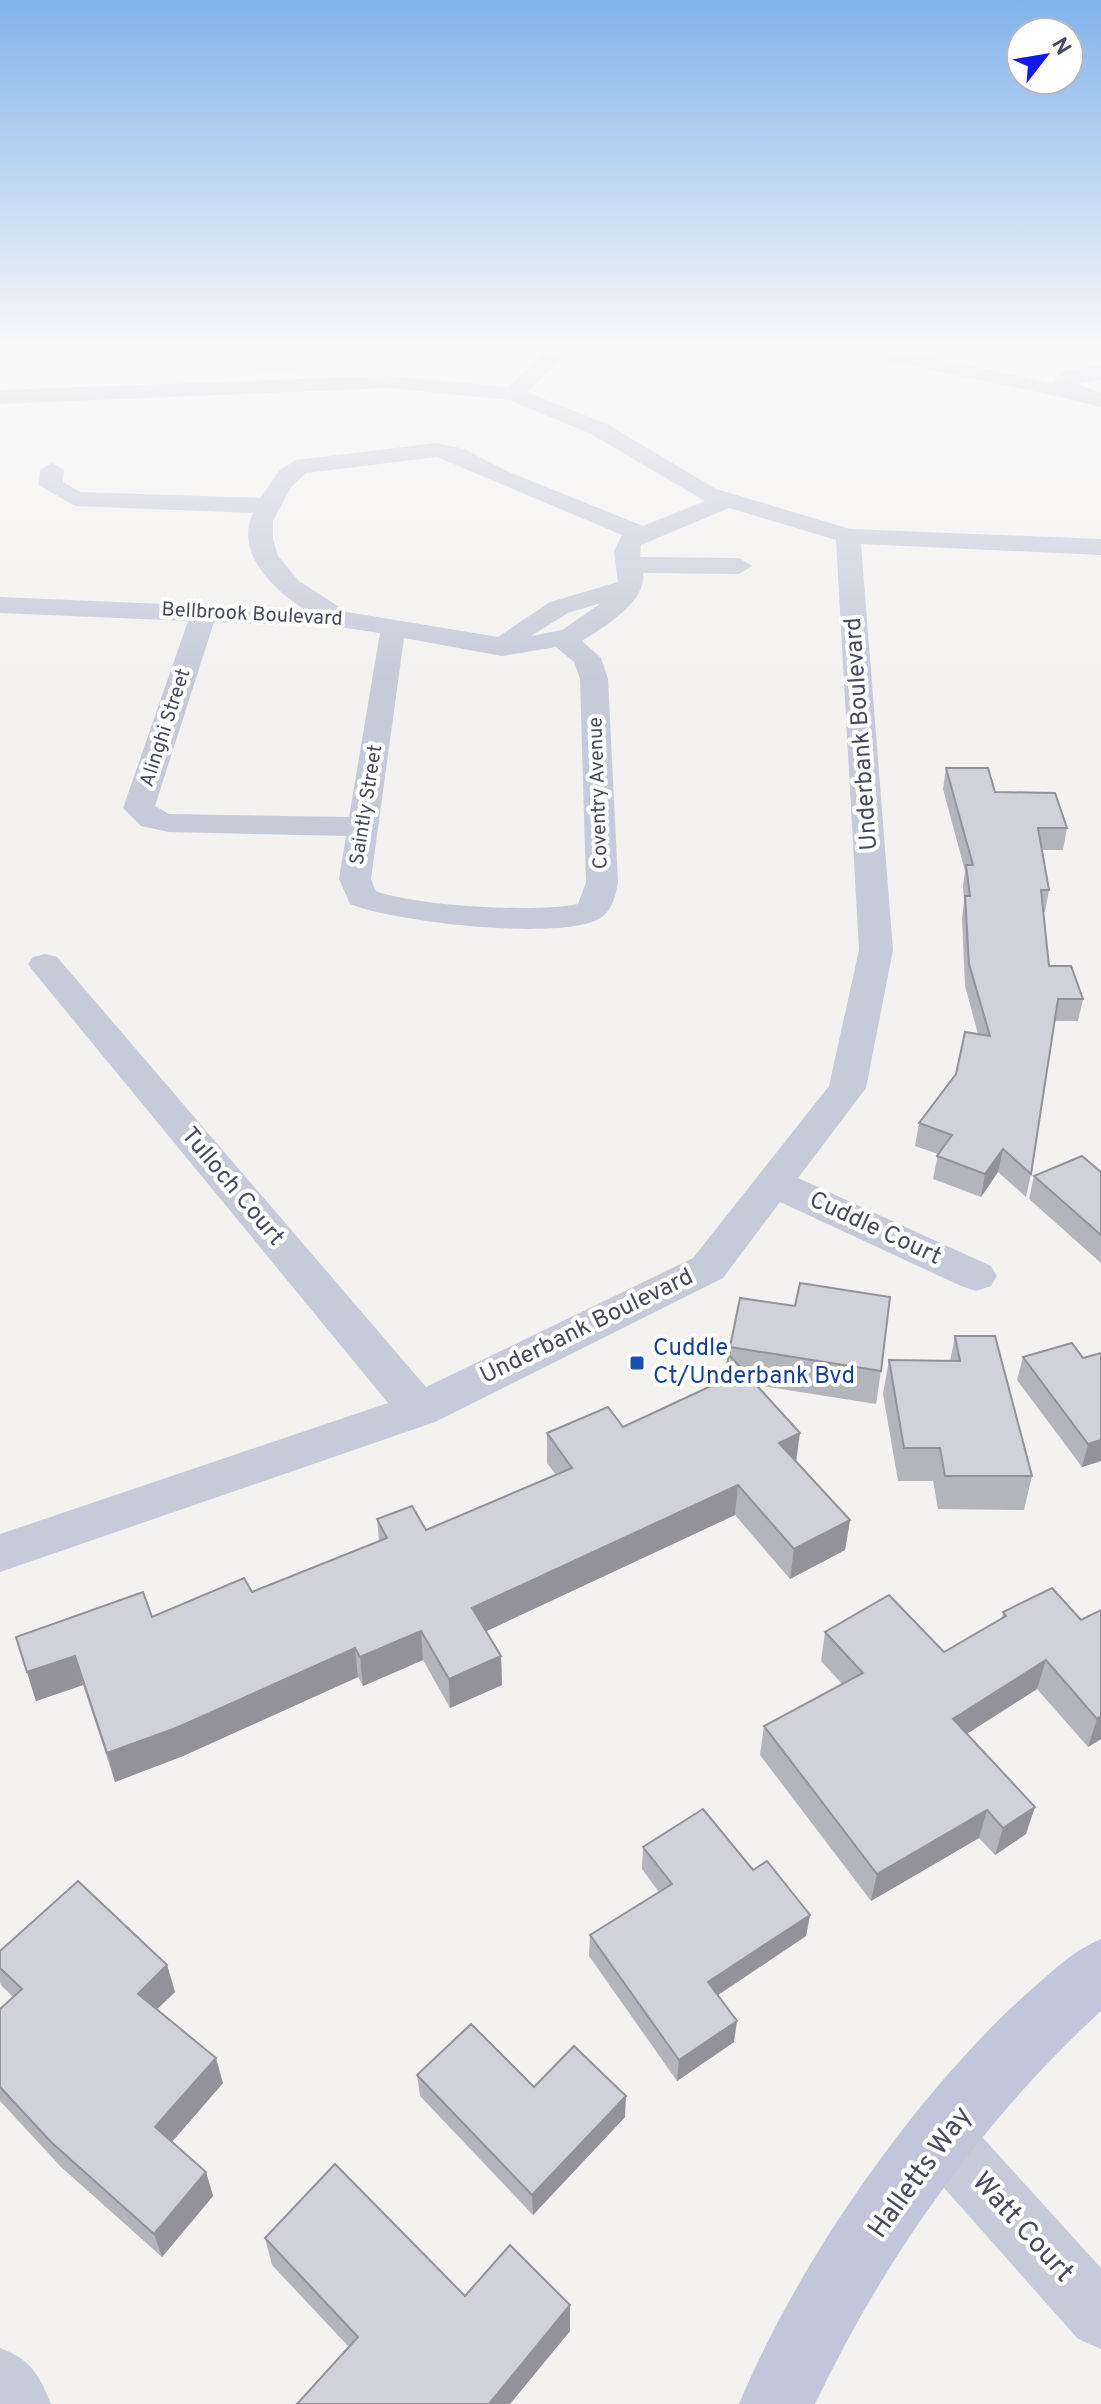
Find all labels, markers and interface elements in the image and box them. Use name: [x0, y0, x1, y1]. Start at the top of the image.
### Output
north arrow: [1005, 16, 1085, 96]
text: N: [1044, 33, 1076, 61]
street label: Bellbrook Boulevard: [161, 597, 343, 633]
street label: Underbank Boulevard: [839, 616, 885, 852]
street label: Alinghi Street: [135, 666, 197, 790]
street label: Coventry Avenue: [583, 716, 615, 870]
street label: Saintly Street: [345, 743, 389, 867]
street label: Tulloch Court: [174, 1122, 290, 1252]
street label: Cuddle Court: [804, 1185, 946, 1273]
street label: Underbank Boulevard: [475, 1262, 699, 1392]
place label: Cuddle Ct/Underbank Bvd: [653, 1334, 855, 1392]
marker: Cuddle Ct/Underbank Bvd: [628, 1354, 646, 1372]
street label: Halletts Way: [861, 2100, 981, 2246]
street label: Watt Court: [963, 2165, 1081, 2291]

